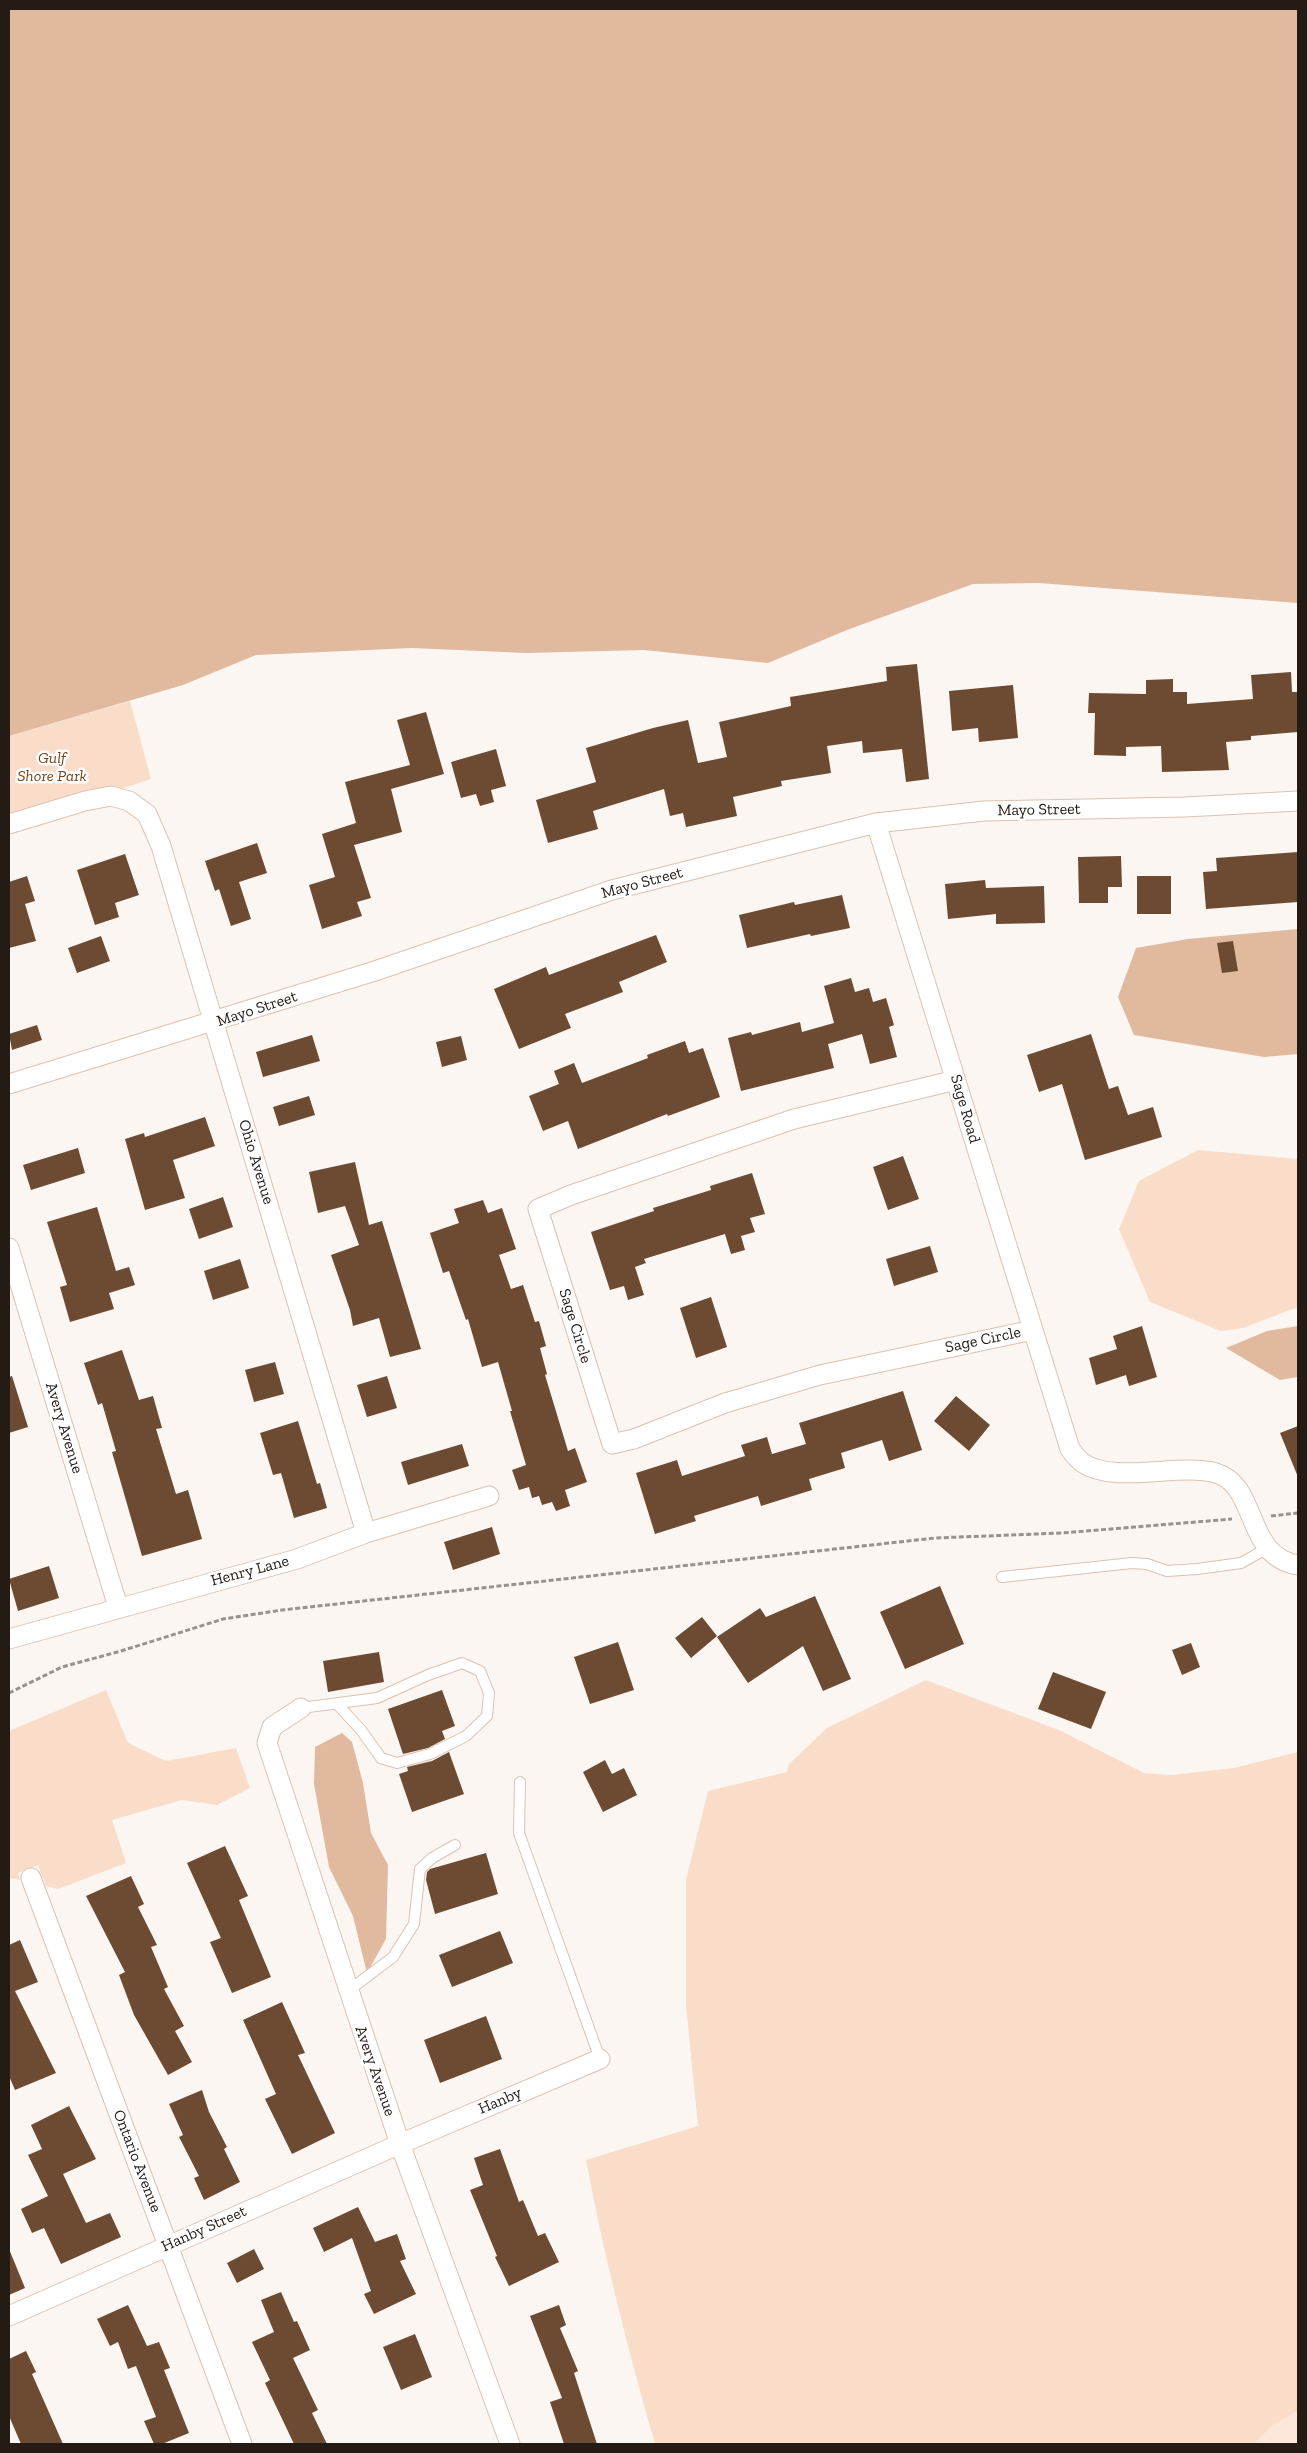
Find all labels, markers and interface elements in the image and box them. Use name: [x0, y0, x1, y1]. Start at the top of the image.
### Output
park label: Gulf Shore Park: [17, 748, 87, 786]
street label: Mayo Street: [997, 800, 1081, 820]
street label: Mayo Street: [599, 863, 685, 903]
street label: Mayo Street: [214, 987, 300, 1031]
street label: Sage Road: [946, 1072, 984, 1146]
street label: Ohio Avenue: [234, 1117, 278, 1207]
street label: Sage Circle: [555, 1286, 595, 1366]
street label: Sage Circle: [943, 1323, 1023, 1357]
street label: Avery Avenue: [41, 1380, 87, 1476]
street label: Henry Lane: [209, 1551, 291, 1591]
street label: Avery Avenue: [351, 2023, 399, 2119]
street label: Hanby: [475, 2083, 525, 2119]
street label: Ontario Avenue: [109, 2107, 165, 2215]
street label: Hanby Street: [159, 2202, 249, 2256]

